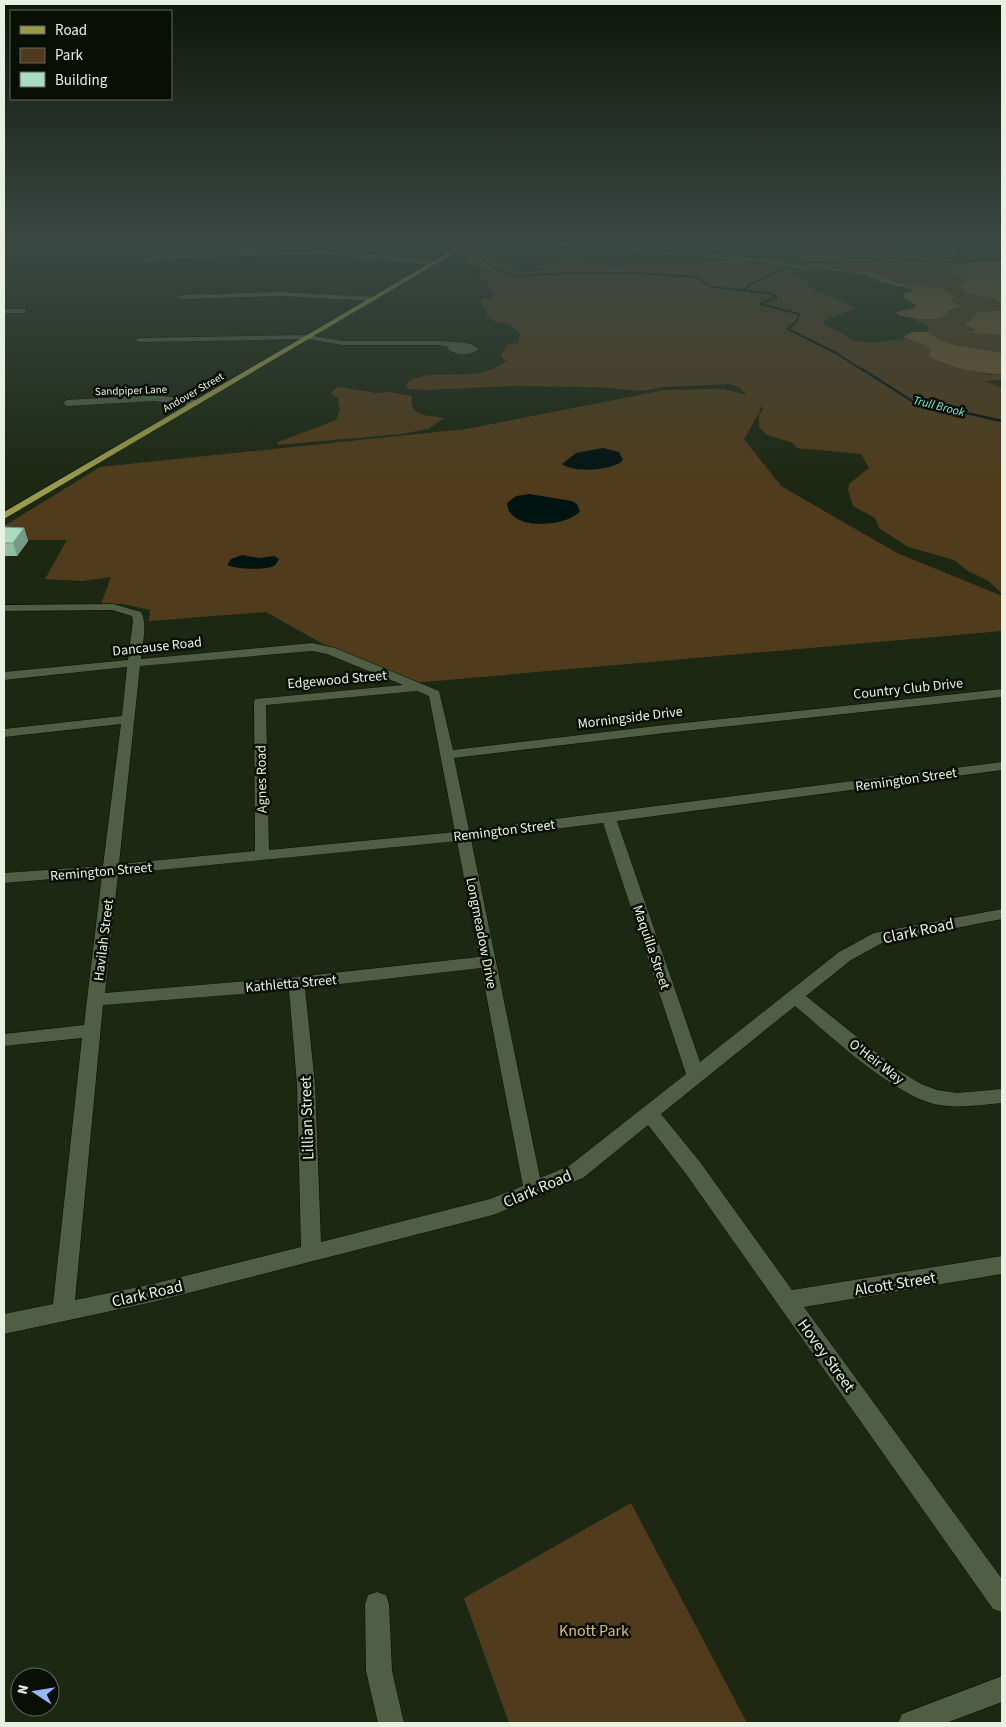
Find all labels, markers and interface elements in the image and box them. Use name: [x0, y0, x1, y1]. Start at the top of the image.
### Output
legend: [10, 10, 172, 100]
text: Road: [55, 20, 87, 41]
text: Park: [55, 45, 84, 66]
text: Building: [55, 70, 108, 91]
street label: Andover Street: [160, 369, 227, 416]
street label: Sandpiper Lane: [95, 382, 168, 399]
water label: Trull Brook: [911, 392, 967, 421]
street label: Dancause Road: [111, 632, 203, 662]
street label: Edgewood Street: [287, 666, 388, 694]
street label: Country Club Drive: [852, 673, 964, 705]
street label: Morningside Drive: [576, 702, 684, 734]
street label: Agnes Road: [251, 745, 273, 813]
street label: Remington Street: [854, 763, 958, 797]
street label: Remington Street: [452, 815, 556, 847]
street label: Remington Street: [49, 858, 153, 886]
street label: Longmeadow Drive: [460, 876, 502, 991]
street label: Havilah Street: [89, 898, 119, 982]
street label: Maquilla Street: [627, 902, 675, 992]
street label: Clark Road: [881, 913, 956, 949]
street label: Kathletta Street: [245, 970, 338, 998]
street label: O'Heir Way: [845, 1034, 908, 1089]
street label: Lillian Street: [295, 1075, 319, 1160]
street label: Clark Road: [500, 1165, 575, 1213]
street label: Alcott Street: [853, 1267, 938, 1301]
street label: Clark Road: [110, 1275, 185, 1313]
street label: Hovey Street: [792, 1315, 860, 1397]
park label: Knott Park: [559, 1620, 629, 1642]
north arrow: [10, 1667, 60, 1717]
text: N: [13, 1683, 34, 1696]

